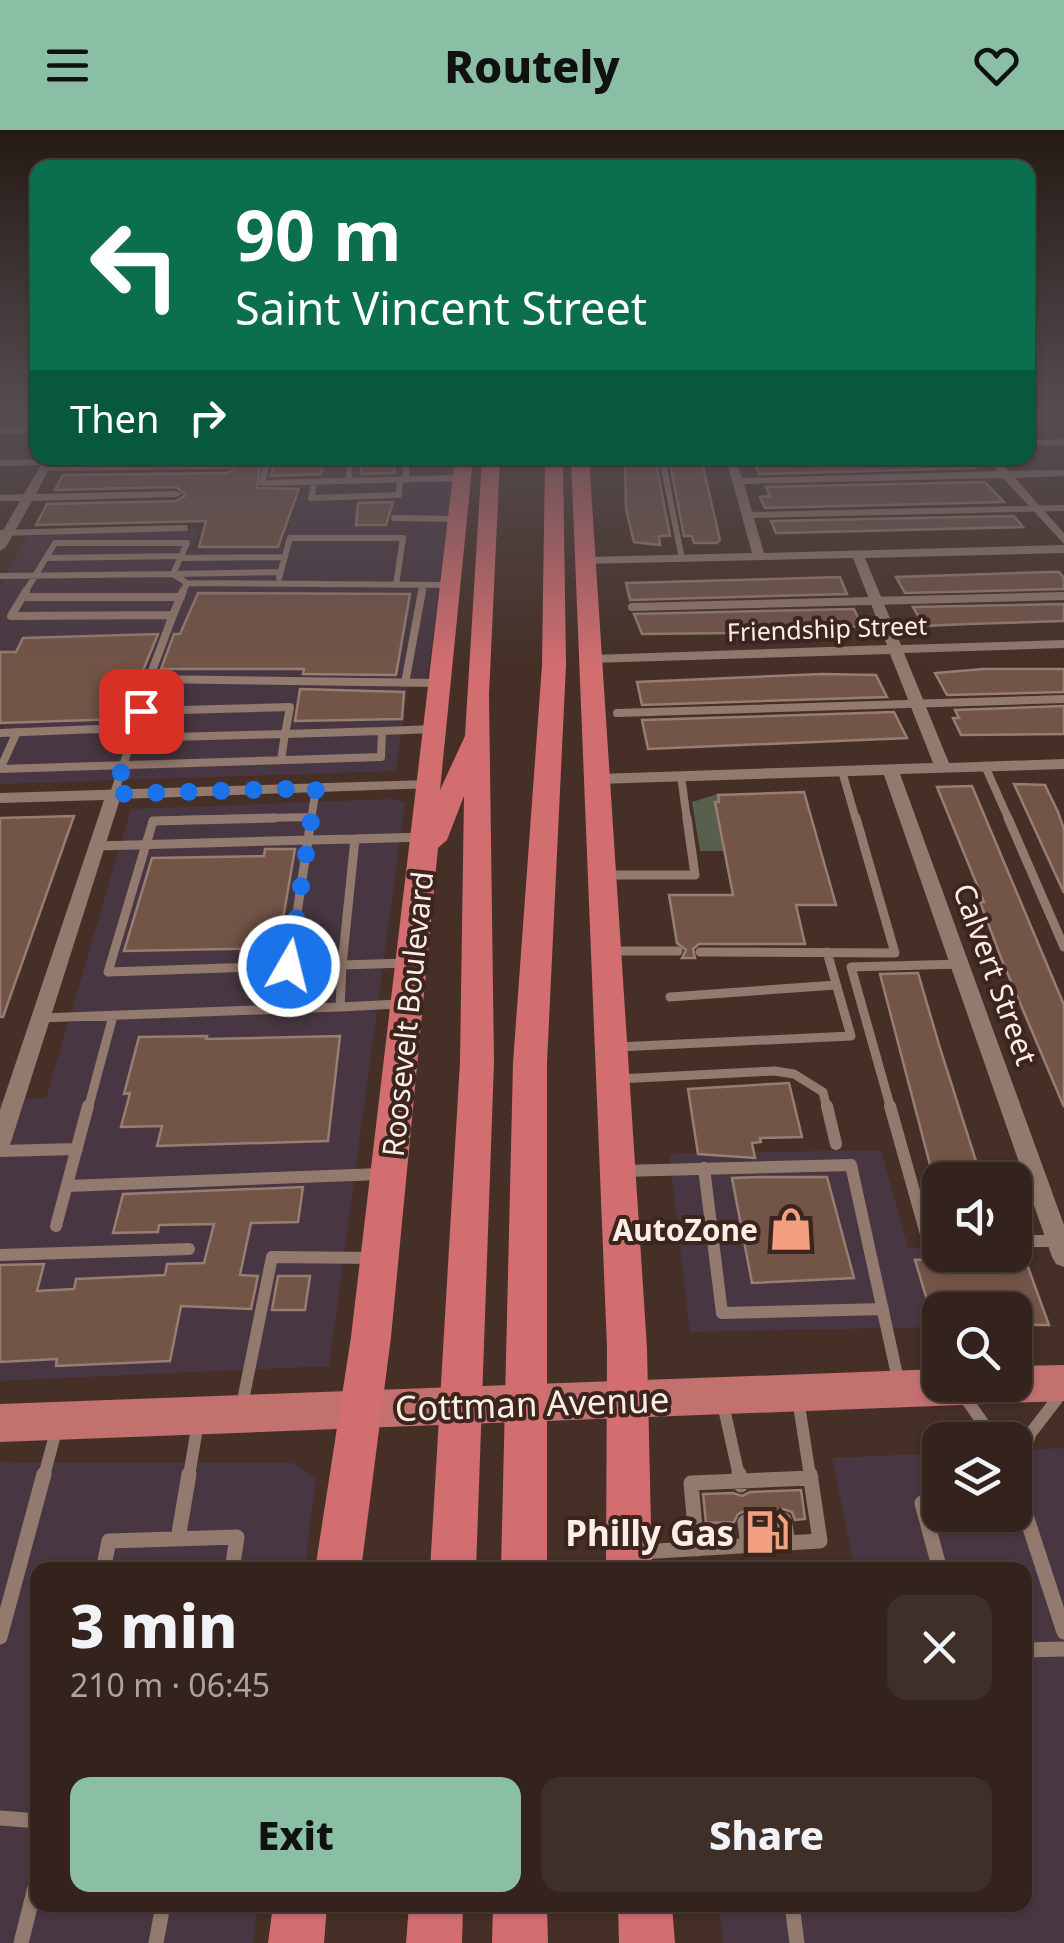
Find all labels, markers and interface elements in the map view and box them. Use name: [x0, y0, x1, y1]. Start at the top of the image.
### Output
text: Routely: [444, 35, 620, 96]
icon: menu: [40, 38, 95, 93]
icon: heart: [969, 38, 1024, 93]
text: 90 m: [235, 186, 402, 282]
icon: left: [70, 200, 200, 330]
text: Saint Vincent Street: [235, 277, 647, 338]
icon: right: [180, 390, 235, 445]
text: Then: [70, 392, 160, 444]
street label: Friendship Street: [726, 608, 928, 648]
pin: [99, 669, 184, 754]
icon: arrive: [114, 684, 169, 739]
street label: Roosevelt Boulevard: [372, 869, 442, 1159]
street label: Calvert Street: [944, 877, 1048, 1071]
position arrow: [237, 914, 341, 1018]
map controls: [922, 1162, 1032, 1532]
button: sound: [922, 1162, 1032, 1272]
shop icon: AutoZone: [767, 1205, 815, 1253]
place label: AutoZone: [612, 1209, 758, 1250]
button: search: [922, 1292, 1032, 1402]
street label: Cottman Avenue: [394, 1375, 670, 1431]
button: layers: [922, 1422, 1032, 1532]
fuel station icon: Philly Gas: [743, 1508, 791, 1556]
place label: Philly Gas: [565, 1509, 734, 1556]
text: 3 min: [70, 1584, 238, 1666]
button: close: [887, 1595, 992, 1700]
text: 210 m · 06:45: [70, 1663, 270, 1706]
button: Exit: [70, 1777, 521, 1892]
button: Share: [541, 1777, 992, 1892]

